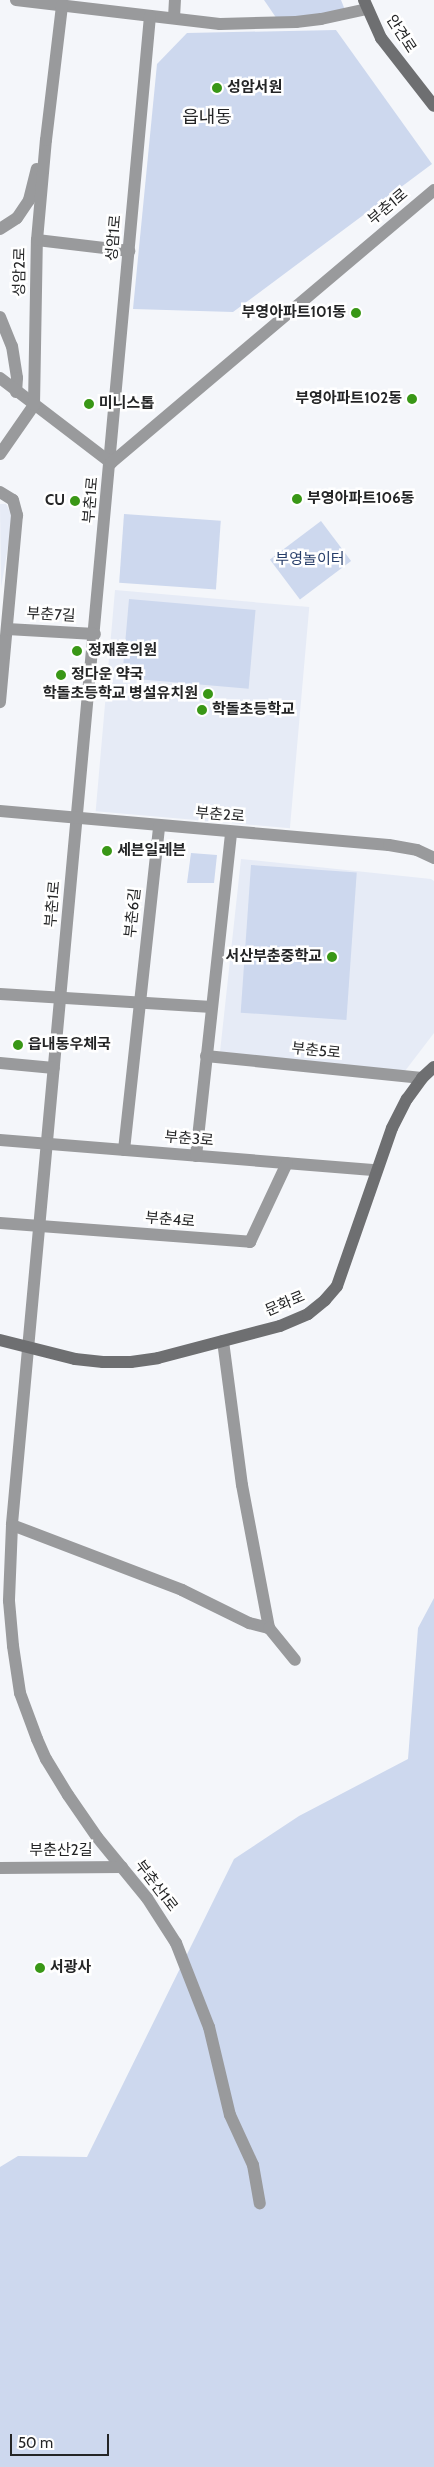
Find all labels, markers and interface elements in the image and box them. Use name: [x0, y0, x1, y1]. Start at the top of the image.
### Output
street label: 안견로: [382, 12, 420, 56]
place label: 성암서원: [227, 79, 282, 97]
marker: 성암서원: [211, 82, 223, 94]
district label: 읍내동: [182, 106, 232, 128]
street label: 부춘1로: [364, 185, 412, 229]
street label: 성암1로: [103, 214, 125, 262]
street label: 성암2로: [11, 247, 29, 297]
place label: 부영아파트101동: [242, 304, 346, 322]
marker: 부영아파트101동: [350, 307, 362, 319]
place label: 부영아파트102동: [295, 390, 402, 408]
marker: 부영아파트102동: [406, 393, 418, 405]
place label: 미니스톱: [99, 395, 154, 413]
marker: 미니스톱: [83, 398, 95, 410]
street label: 부춘1로: [80, 476, 102, 524]
place label: 부영아파트106동: [307, 490, 414, 508]
place label: CU: [45, 492, 65, 510]
marker: 부영아파트106동: [291, 493, 303, 505]
marker: CU: [69, 495, 81, 507]
park label: 부영놀이터: [276, 551, 344, 569]
street label: 부춘7길: [26, 605, 76, 625]
place label: 정재훈의원: [88, 642, 157, 660]
marker: 정재훈의원: [70, 644, 84, 658]
place label: 정다운 약국: [71, 666, 143, 684]
marker: 정다운 약국: [55, 669, 67, 681]
place label: 학돌초등학교 병설유치원: [43, 685, 198, 703]
marker: 학돌초등학교 병설유치원: [202, 688, 214, 700]
place label: 학돌초등학교: [212, 701, 295, 719]
marker: 학돌초등학교: [196, 704, 208, 716]
street label: 부춘2로: [195, 804, 245, 826]
place label: 세븐일레븐: [117, 842, 186, 860]
marker: 세븐일레븐: [101, 845, 113, 857]
street label: 부춘1로: [42, 880, 64, 928]
street label: 부춘6길: [121, 887, 145, 939]
place label: 서산부춘중학교: [225, 948, 322, 966]
marker: 서산부춘중학교: [326, 951, 338, 963]
place label: 읍내동우체국: [28, 1036, 111, 1054]
marker: 읍내동우체국: [12, 1039, 24, 1051]
street label: 부춘5로: [290, 1039, 342, 1063]
street label: 부춘3로: [164, 1128, 214, 1150]
street label: 부춘4로: [144, 1209, 196, 1231]
street label: 문화로: [262, 1288, 308, 1320]
street label: 부춘산2길: [29, 1842, 93, 1860]
street label: 부춘산1로: [131, 1857, 181, 1915]
place label: 서광사: [50, 1959, 91, 1977]
marker: 서광사: [34, 1962, 46, 1974]
scale bar: [12, 2424, 111, 2456]
text: 50 m: [18, 2434, 53, 2452]

